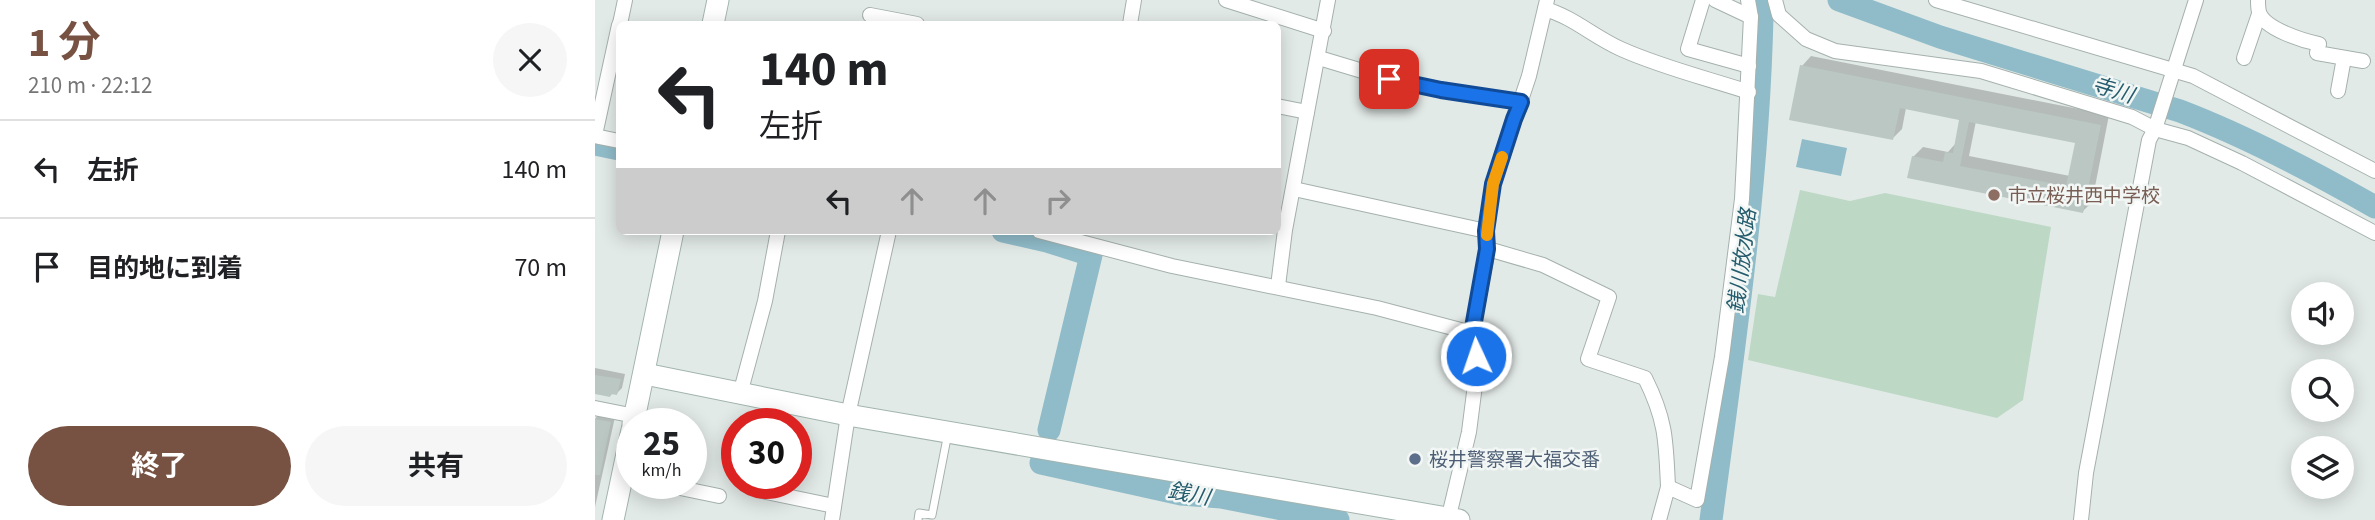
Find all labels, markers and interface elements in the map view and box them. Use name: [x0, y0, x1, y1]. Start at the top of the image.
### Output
text: 1 分: [28, 13, 101, 73]
button: close: [493, 23, 567, 97]
text: 140 m: [759, 35, 888, 105]
icon: left: [644, 49, 735, 140]
pin: [1359, 49, 1419, 109]
icon: arrive: [1370, 60, 1408, 98]
text: 210 m · 22:12: [28, 69, 152, 102]
water label: 寺川: [2089, 70, 2139, 111]
text: 左折: [759, 104, 823, 150]
icon: left: [28, 150, 66, 188]
text: 140 m: [501, 151, 567, 188]
text: 左折: [87, 152, 139, 189]
icon: left: [820, 182, 858, 220]
icon: ahead: [893, 182, 931, 220]
icon: ahead: [966, 182, 1004, 220]
icon: right: [1039, 182, 1077, 220]
place label: 市立桜井西中学校: [2008, 183, 2160, 210]
marker: 市立桜井西中学校: [1986, 187, 2002, 203]
water label: 銭川放水路: [1721, 205, 1764, 315]
icon: arrive: [28, 248, 66, 286]
text: 70 m: [514, 249, 567, 286]
text: 目的地に到着: [87, 250, 243, 287]
map controls: [2291, 282, 2354, 499]
button: sound: [2291, 282, 2354, 345]
position arrow: [1439, 319, 1513, 393]
button: search: [2291, 359, 2354, 422]
speed limit sign: 30: [721, 408, 812, 499]
text: 25: [643, 419, 680, 469]
button: 終了: [28, 426, 291, 506]
button: 共有: [305, 426, 567, 506]
button: layers: [2291, 436, 2354, 499]
place label: 桜井警察署大福交番: [1429, 447, 1600, 474]
marker: 桜井警察署大福交番: [1407, 451, 1423, 467]
text: km/h: [642, 458, 681, 483]
water label: 銭川: [1166, 475, 1214, 513]

